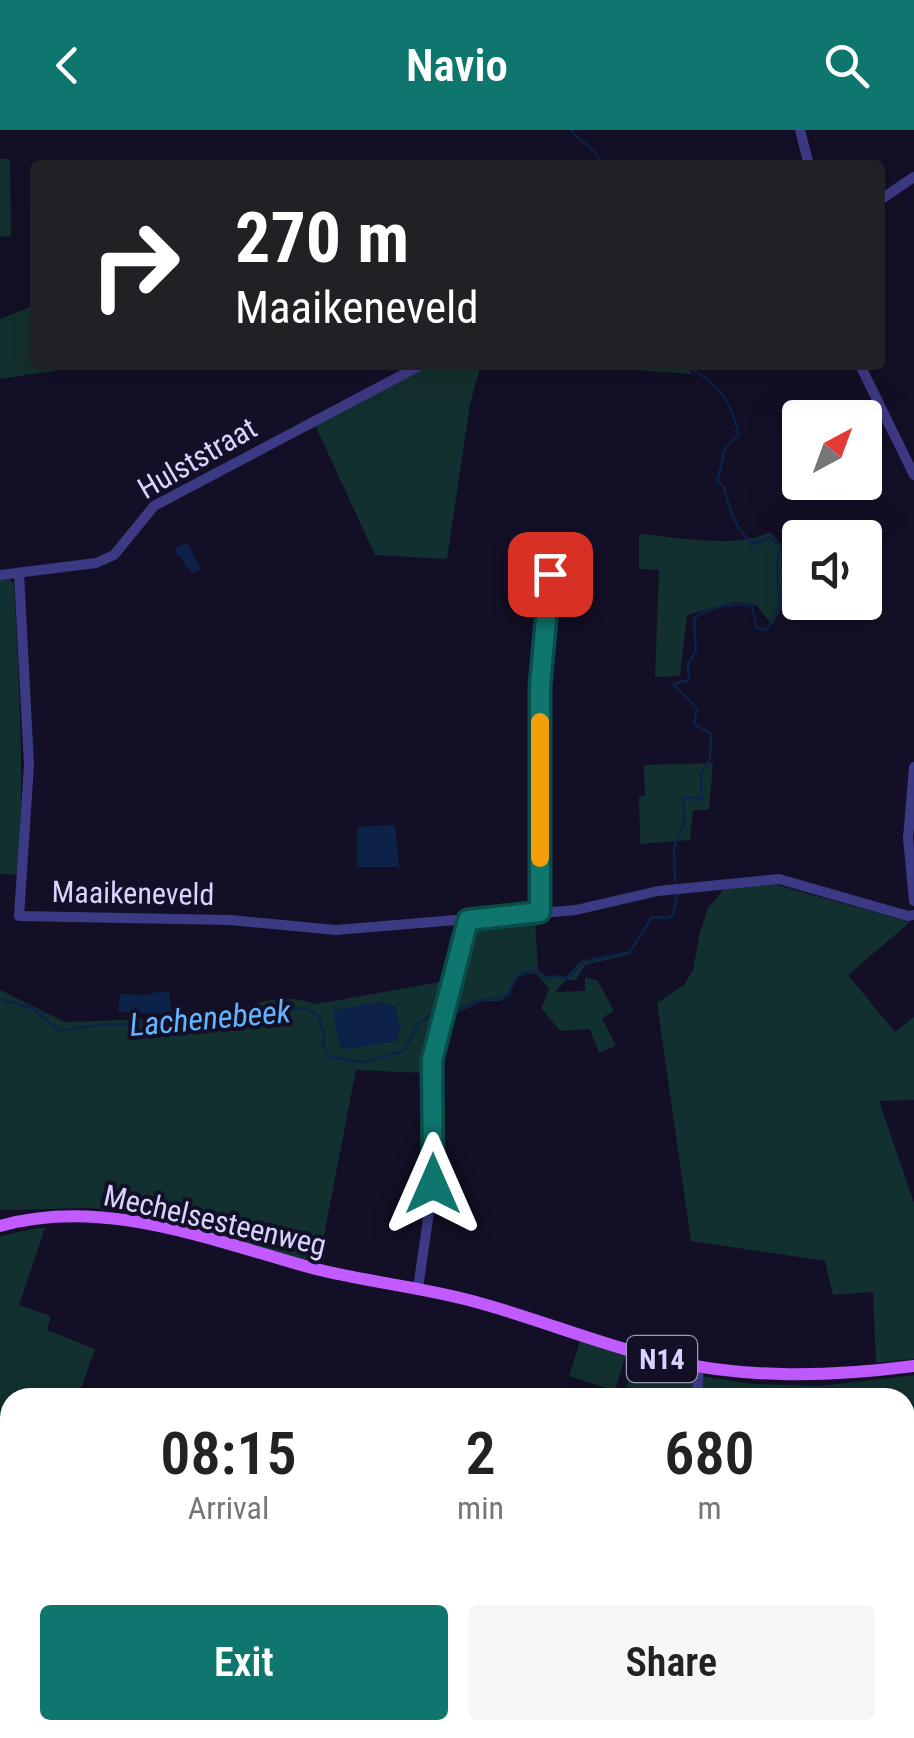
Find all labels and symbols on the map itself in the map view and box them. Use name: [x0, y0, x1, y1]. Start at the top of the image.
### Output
north arrow: [782, 400, 882, 500]
street label: Hulststraat: [131, 410, 263, 506]
pin: [508, 532, 593, 617]
street label: Maaikeneveld: [51, 874, 215, 912]
water label: Lachenebeek: [128, 992, 293, 1044]
position arrow: [381, 1132, 485, 1236]
street label: Mechelsesteenweg: [100, 1177, 330, 1263]
road number: N14: [627, 1336, 697, 1382]

